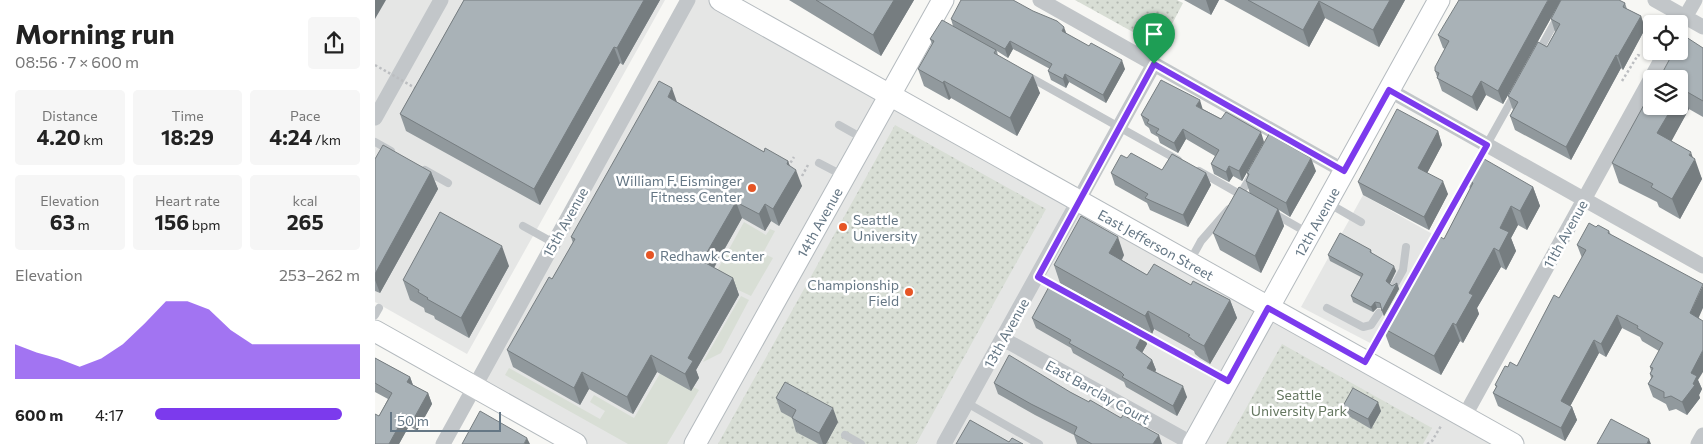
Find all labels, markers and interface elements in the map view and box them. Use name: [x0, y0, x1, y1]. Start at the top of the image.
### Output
pin: [1133, 13, 1175, 64]
map controls: [1643, 15, 1688, 115]
button: locate: [1643, 15, 1688, 60]
text: Morning run: [15, 16, 175, 50]
button: share: [308, 17, 360, 69]
icon: arrive: [1140, 20, 1168, 48]
text: 08:56 · 7 × 600 m: [15, 52, 139, 71]
button: layers: [1643, 70, 1688, 115]
text: Distance: [42, 107, 98, 124]
text: Time: [171, 107, 204, 124]
text: Pace: [290, 107, 320, 124]
text: 4.20: [37, 124, 81, 149]
text: 18:29: [161, 124, 214, 149]
text: 4:24: [269, 124, 312, 149]
text: km: [81, 131, 103, 148]
text: /km: [312, 131, 341, 148]
place label: William F. Eisminger Fitness Center: [616, 172, 742, 205]
marker: William F. Eisminger Fitness Center: [746, 182, 758, 194]
street label: 15th Avenue: [539, 184, 591, 260]
street label: 14th Avenue: [793, 184, 845, 260]
street label: 12th Avenue: [1290, 184, 1342, 260]
text: Elevation: [40, 192, 99, 209]
text: Heart rate: [155, 192, 220, 209]
text: kcal: [293, 192, 318, 209]
street label: 11th Avenue: [1539, 197, 1591, 271]
street label: East Jefferson Street: [1095, 205, 1217, 284]
text: 63: [50, 209, 75, 234]
text: 156: [154, 209, 189, 234]
text: 265: [287, 209, 324, 234]
place label: Seattle University: [853, 211, 917, 244]
text: m: [75, 216, 90, 233]
text: bpm: [189, 216, 221, 233]
marker: Seattle University: [837, 221, 849, 233]
place label: Redhawk Center: [660, 247, 765, 264]
marker: Redhawk Center: [644, 249, 656, 261]
text: Elevation: [15, 265, 83, 284]
text: 253–262 m: [279, 265, 360, 284]
place label: Championship Field: [807, 276, 899, 309]
marker: Championship Field: [903, 286, 915, 298]
street label: 13th Avenue: [980, 295, 1032, 371]
street label: East Barclay Court: [1043, 356, 1153, 428]
park label: Seattle University Park: [1251, 386, 1348, 419]
text: 600 m: [15, 405, 63, 424]
text: 4:17: [95, 405, 124, 424]
scale bar: [390, 409, 501, 432]
text: 50 m: [397, 412, 429, 429]

